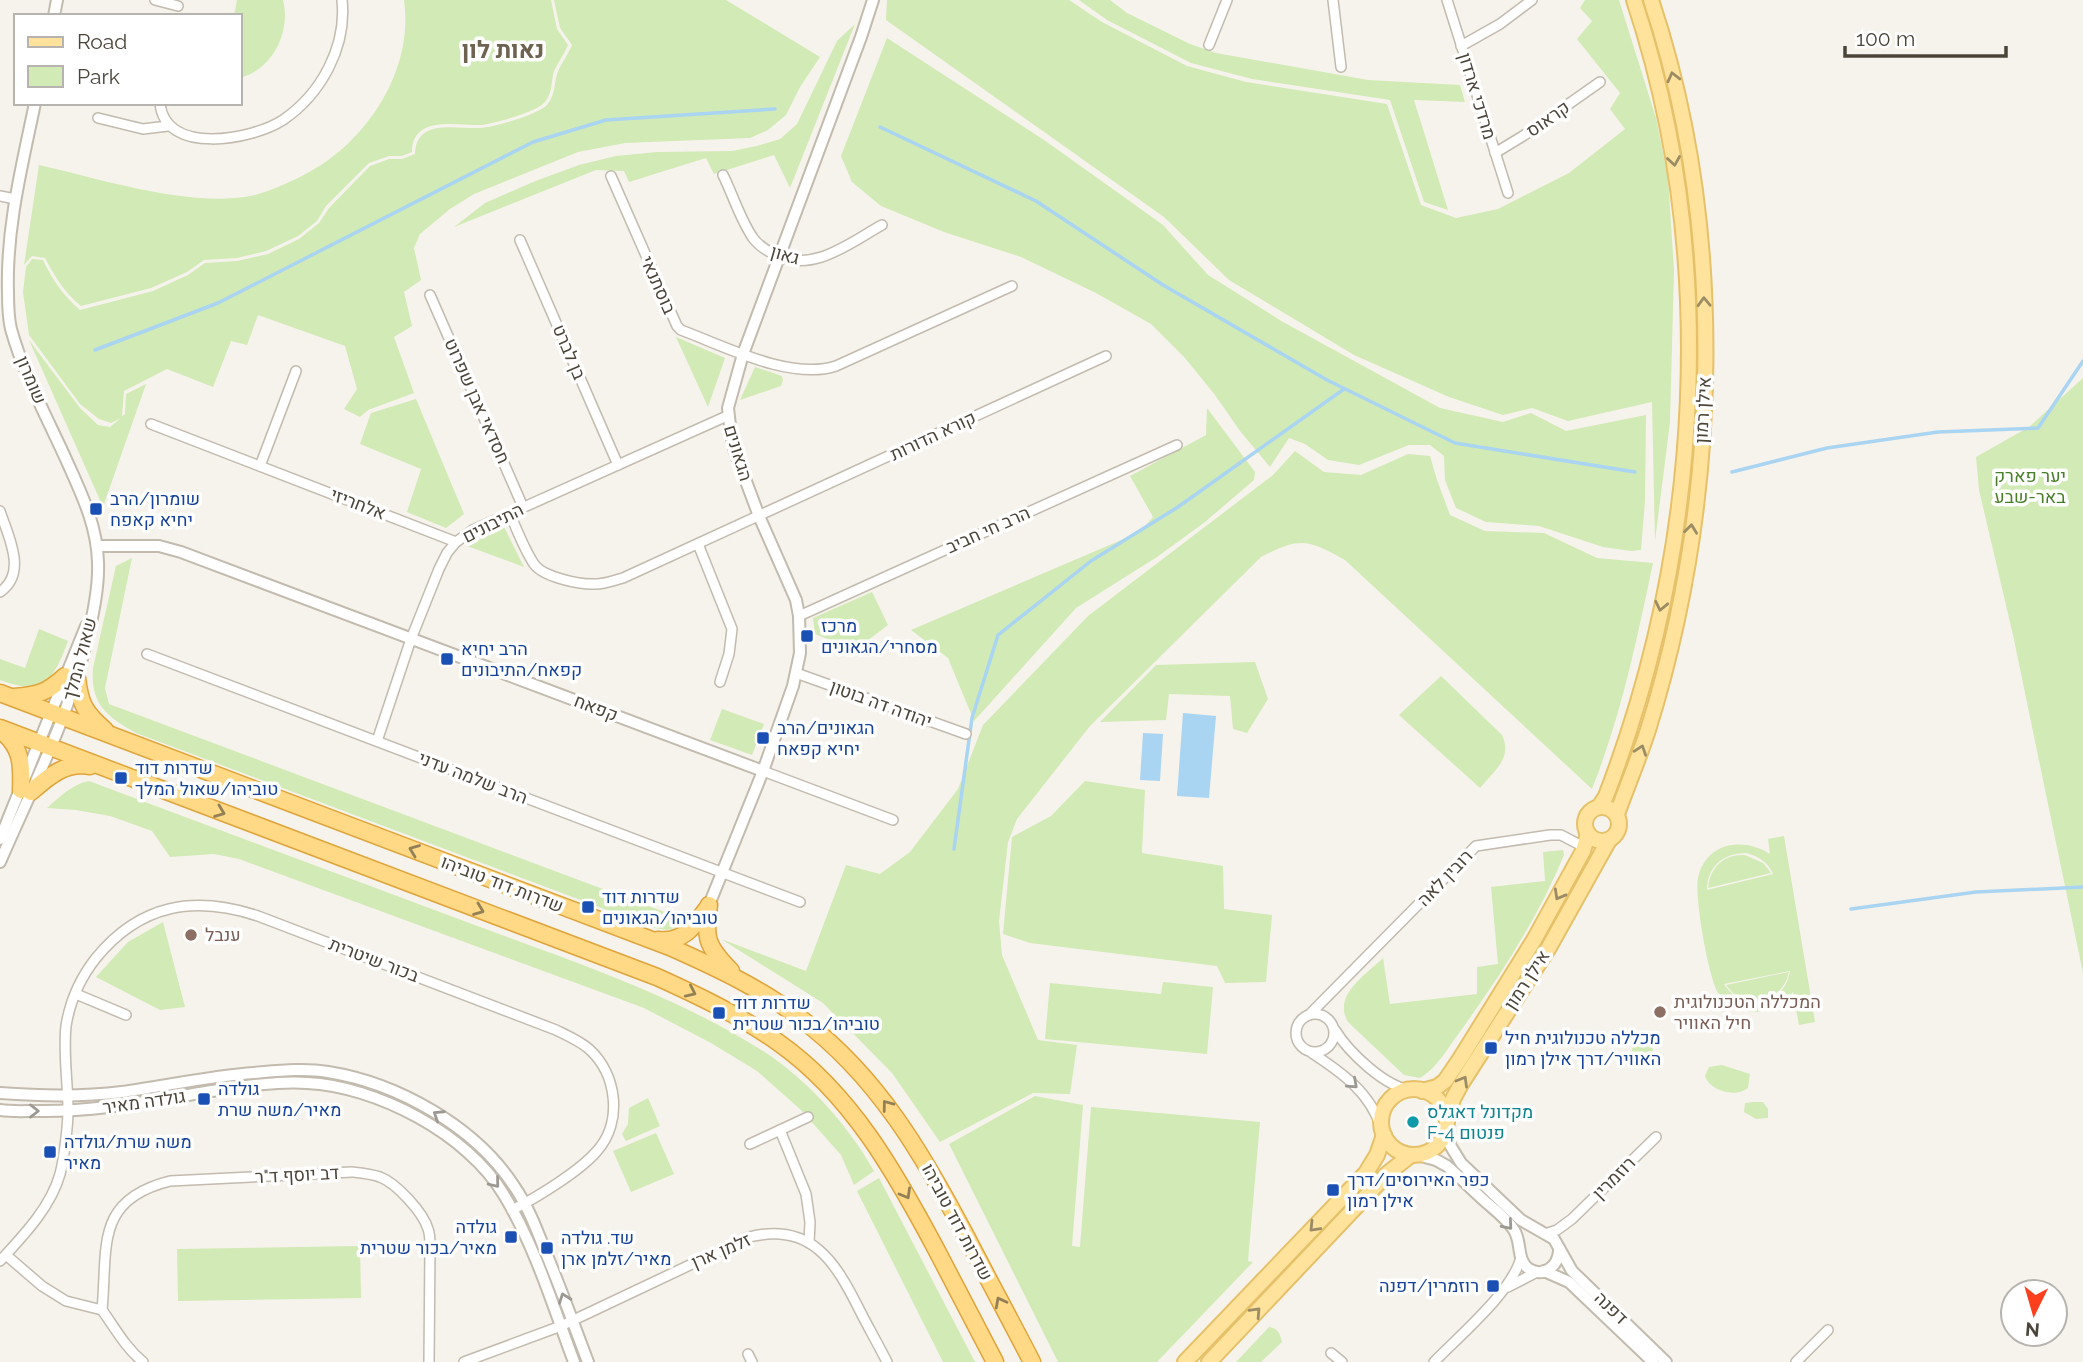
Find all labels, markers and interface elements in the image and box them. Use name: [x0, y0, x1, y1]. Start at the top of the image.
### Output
legend: [14, 14, 242, 105]
scale bar: [1845, 14, 2006, 58]
text: 100 m: [1856, 26, 1915, 51]
text: Road: [77, 29, 127, 54]
district label: נאות לון: [462, 35, 544, 64]
street label: מרדכי ארדון: [1454, 50, 1501, 142]
text: Park: [77, 64, 120, 89]
one-way arrow: [1667, 71, 1681, 83]
street label: קראוס: [1522, 96, 1574, 141]
one-way arrow: [1666, 155, 1681, 167]
street label: גאון: [768, 240, 802, 269]
street label: בוסתנאי: [636, 253, 681, 317]
one-way arrow: [1696, 296, 1712, 307]
street label: בן לברט: [548, 321, 591, 383]
street label: חסדאי אבן שפרוט: [440, 335, 514, 467]
street label: שומרון: [12, 353, 51, 407]
street label: אילן רמון: [1690, 376, 1715, 444]
street label: קורא הדורות: [887, 407, 979, 465]
street label: הגאונים: [720, 422, 757, 484]
park label: יער פארק באר-שבע: [1994, 465, 2066, 507]
street label: אלחריזי: [327, 483, 389, 524]
place label: שומרון/הרב יחיא קאפח: [110, 488, 200, 530]
street label: התיבונים: [459, 498, 527, 547]
marker: שומרון/הרב יחיא קאפח: [88, 501, 104, 517]
street label: הרב חי חביב: [943, 502, 1033, 557]
one-way arrow: [1684, 523, 1699, 535]
one-way arrow: [1655, 600, 1670, 612]
street label: שאול המלך: [58, 615, 101, 703]
place label: מרכז מסחרי/הגאונים: [821, 615, 938, 657]
marker: מרכז מסחרי/הגאונים: [799, 628, 815, 644]
place label: הרב יחיא קפאח/התיבונים: [461, 638, 582, 680]
marker: הרב יחיא קפאח/התיבונים: [439, 651, 455, 667]
street label: יהודה דה בוטון: [827, 675, 935, 732]
street label: קפאח: [571, 690, 621, 725]
place label: הגאונים/הרב יחיא קפאח: [777, 717, 875, 759]
marker: הגאונים/הרב יחיא קפאח: [755, 730, 771, 746]
one-way arrow: [1633, 745, 1647, 757]
street label: הרב שלמה עדני: [416, 747, 531, 808]
place label: שדרות דוד טוביהו/שאול המלך: [135, 757, 278, 799]
marker: שדרות דוד טוביהו/שאול המלך: [113, 770, 129, 786]
one-way arrow: [214, 803, 226, 817]
one-way arrow: [408, 844, 420, 858]
street label: רובין לאה: [1413, 845, 1477, 910]
street label: שדרות דוד טוביהו: [438, 851, 566, 917]
place label: שדרות דוד טוביהו/הגאונים: [602, 886, 718, 928]
one-way arrow: [1554, 888, 1567, 901]
marker: שדרות דוד טוביהו/הגאונים: [580, 899, 596, 915]
one-way arrow: [472, 901, 484, 915]
place label: ענבל: [205, 924, 241, 945]
marker: ענבל: [183, 927, 199, 943]
street label: בכור שיטרית: [326, 933, 422, 986]
street label: אילן רמון: [1500, 946, 1554, 1013]
one-way arrow: [684, 984, 696, 998]
place label: המכללה הטכנולוגית חיל האוויר: [1674, 991, 1821, 1033]
place label: שדרות דוד טוביהו/בכור שטרית: [733, 992, 880, 1034]
marker: המכללה הטכנולוגית חיל האוויר: [1652, 1004, 1668, 1020]
marker: שדרות דוד טוביהו/בכור שטרית: [711, 1005, 727, 1021]
place label: מכללה טכנולוגית חיל האוויר/דרך אילן רמון: [1505, 1027, 1661, 1069]
marker: מכללה טכנולוגית חיל האוויר/דרך אילן רמון: [1483, 1040, 1499, 1056]
one-way arrow: [1345, 1076, 1358, 1088]
one-way arrow: [1455, 1076, 1468, 1088]
place label: גולדה מאיר/משה שרת: [218, 1078, 341, 1120]
street label: גולדה מאיר: [101, 1085, 187, 1118]
marker: גולדה מאיר/משה שרת: [196, 1091, 212, 1107]
one-way arrow: [882, 1100, 895, 1113]
place label: מקדונל דאגלס F-4 פנטום: [1427, 1101, 1533, 1143]
one-way arrow: [29, 1103, 40, 1119]
one-way arrow: [433, 1110, 446, 1123]
marker: מקדונל דאגלס F-4 פנטום: [1405, 1114, 1421, 1130]
place label: משה שרת/גולדה מאיר: [64, 1131, 192, 1173]
marker: משה שרת/גולדה מאיר: [42, 1144, 58, 1160]
street label: רוזמרין: [1588, 1152, 1639, 1203]
street label: שדרות דוד טוביהו: [918, 1160, 997, 1284]
street label: דב יוסף ד"ר: [254, 1162, 340, 1187]
place label: כפר האירוסים/דרך אילן רמון: [1347, 1169, 1489, 1211]
one-way arrow: [487, 1176, 500, 1188]
marker: כפר האירוסים/דרך אילן רמון: [1325, 1182, 1341, 1198]
one-way arrow: [898, 1187, 911, 1199]
place label: גולדה מאיר/בכור שטרית: [360, 1216, 497, 1258]
one-way arrow: [1500, 1216, 1512, 1229]
one-way arrow: [1309, 1219, 1322, 1232]
place label: שד. גולדה מאיר/זלמן ארן: [561, 1227, 671, 1269]
marker: גולדה מאיר/בכור שטרית: [503, 1229, 519, 1245]
street label: זלמן ארן: [688, 1229, 754, 1272]
marker: שד. גולדה מאיר/זלמן ארן: [539, 1240, 555, 1256]
place label: רוזמרין/דפנה: [1379, 1275, 1479, 1296]
marker: רוזמרין/דפנה: [1485, 1278, 1501, 1294]
north arrow: [1999, 1278, 2069, 1348]
street label: דפנה: [1590, 1287, 1632, 1328]
one-way arrow: [558, 1292, 572, 1304]
one-way arrow: [995, 1296, 1009, 1309]
one-way arrow: [1247, 1307, 1260, 1320]
text: N: [2024, 1318, 2041, 1342]

